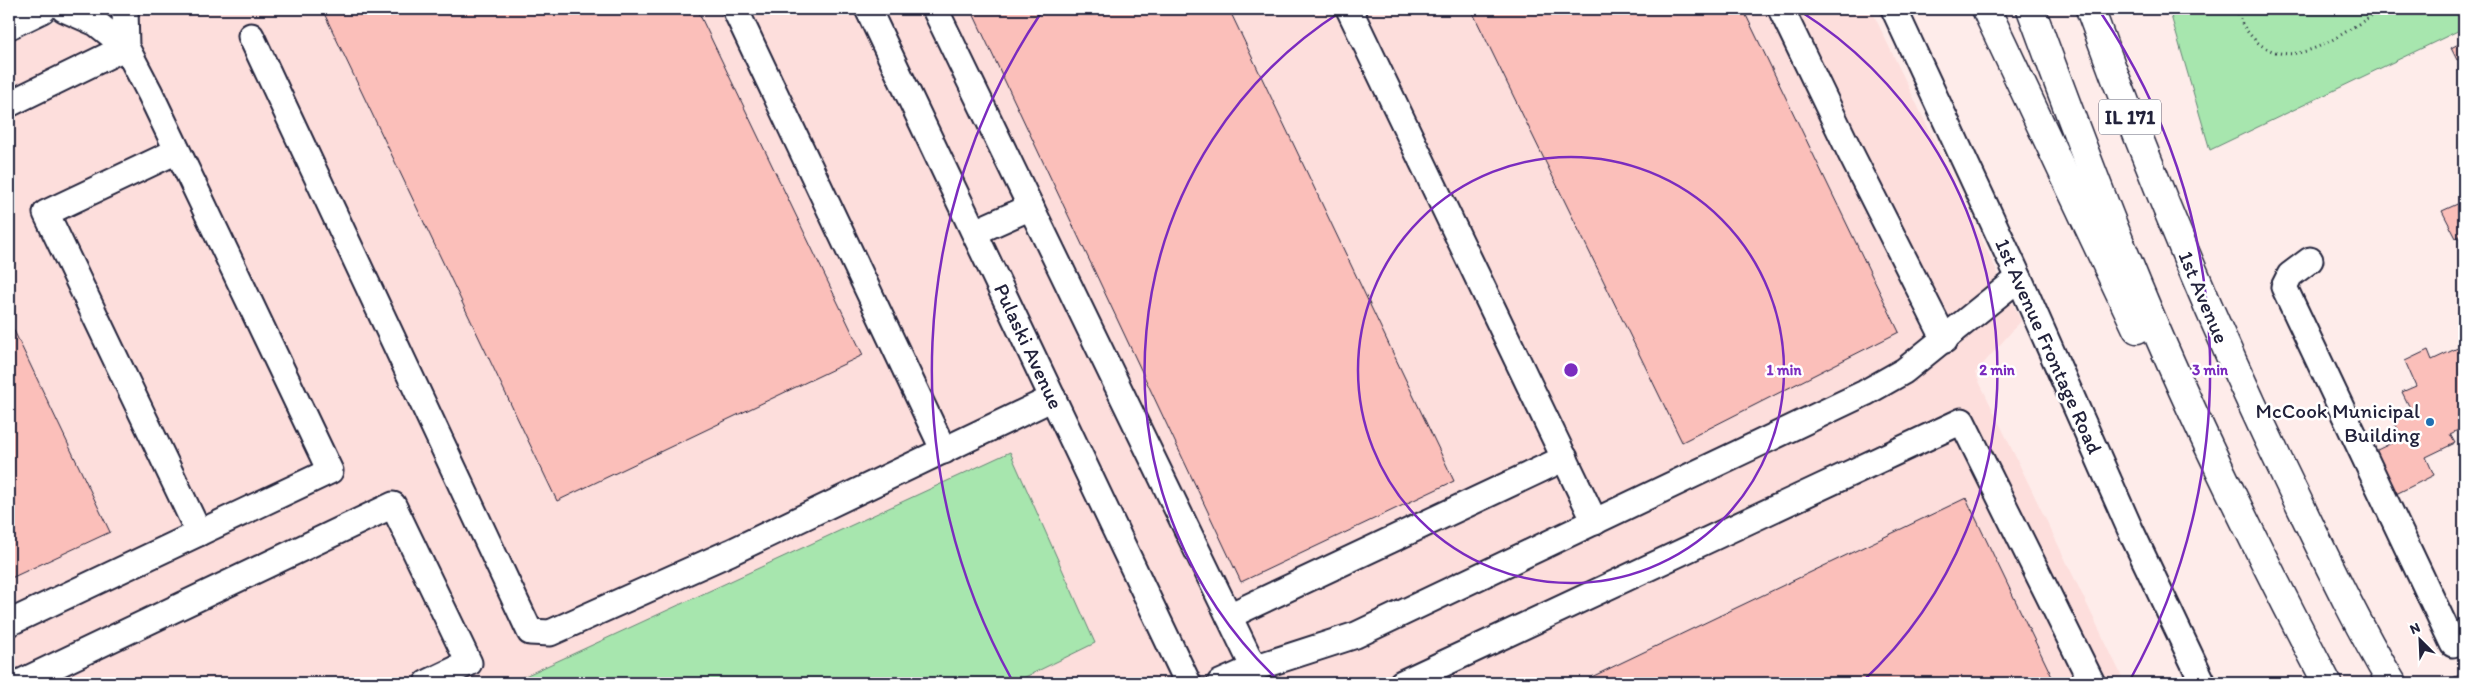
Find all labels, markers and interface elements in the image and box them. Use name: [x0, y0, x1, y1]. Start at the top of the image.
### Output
road number: IL 171: [2099, 100, 2161, 134]
street label: 1st Avenue Frontage Road: [1990, 234, 2108, 458]
street label: 1st Avenue: [2173, 247, 2235, 347]
street label: Pulaski Avenue: [989, 279, 1069, 413]
centre of rings: [1562, 361, 1580, 379]
text: 1 min: [1767, 361, 1802, 379]
text: 2 min: [1979, 361, 2016, 379]
text: 3 min: [2192, 361, 2229, 379]
place label: McCook Municipal Building: [2256, 398, 2420, 447]
marker: McCook Municipal Building: [2424, 416, 2436, 428]
north arrow: [2396, 614, 2446, 664]
text: N: [2407, 619, 2423, 638]

